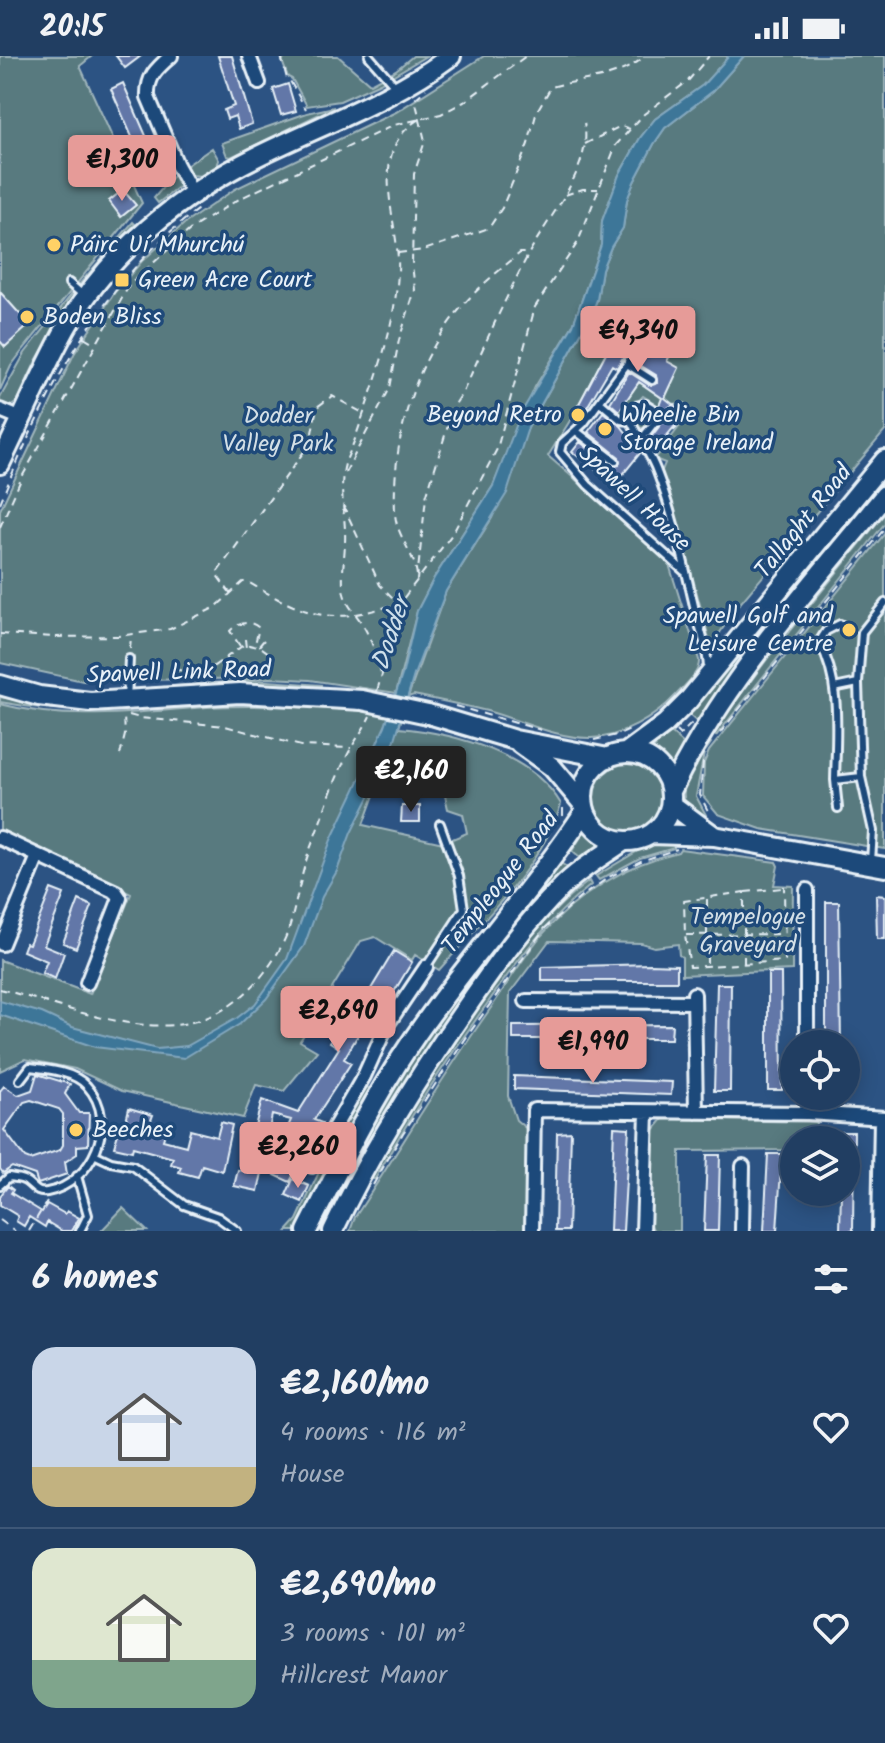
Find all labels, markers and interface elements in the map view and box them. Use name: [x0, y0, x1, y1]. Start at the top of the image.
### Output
text: 20:15: [40, 4, 105, 52]
pin: €1,300: [57, 135, 187, 203]
text: €1,300: [86, 140, 158, 182]
place label: Páirc Uí Mhurchú: [70, 226, 245, 265]
marker: Páirc Uí Mhurchú: [45, 236, 63, 254]
place label: Green Acre Court: [138, 261, 313, 300]
marker: Green Acre Court: [113, 271, 131, 289]
place label: Boden Bliss: [43, 298, 162, 337]
pin: €4,340: [573, 306, 703, 374]
marker: Boden Bliss: [18, 308, 36, 326]
text: €4,340: [598, 311, 678, 353]
place label: Beyond Retro: [426, 396, 562, 435]
place label: Wheelie Bin Storage Ireland: [621, 396, 774, 463]
park label: Dodder Valley Park: [223, 397, 334, 464]
marker: Beyond Retro: [569, 406, 587, 424]
marker: Wheelie Bin Storage Ireland: [596, 420, 614, 438]
street label: Spawell House: [568, 436, 700, 562]
street label: Tallaght Road: [745, 455, 863, 588]
water label: Dodder: [360, 587, 425, 676]
place label: Spawell Golf and Leisure Centre: [663, 597, 834, 664]
marker: Spawell Golf and Leisure Centre: [840, 621, 858, 639]
street label: Spawell Link Road: [86, 650, 273, 696]
pin: €2,160: [346, 746, 476, 814]
text: €2,160: [374, 751, 448, 793]
street label: Templeogue Road: [432, 802, 570, 963]
park label: Tempelogue Graveyard: [690, 898, 806, 965]
pin: €2,690: [273, 986, 403, 1054]
text: €2,690: [298, 991, 378, 1033]
pin: €1,990: [528, 1017, 658, 1085]
text: €1,990: [558, 1022, 628, 1064]
map controls: [780, 1030, 860, 1206]
button: locate: [780, 1030, 860, 1110]
place label: Beeches: [92, 1111, 173, 1150]
marker: Beeches: [67, 1121, 85, 1139]
pin: €2,260: [233, 1122, 363, 1190]
button: layers: [780, 1126, 860, 1206]
text: €2,260: [257, 1127, 339, 1169]
text: 6 homes: [32, 1252, 158, 1306]
icon: filters: [809, 1257, 853, 1301]
text: €2,160/mo: [280, 1358, 429, 1412]
icon: home: [96, 1379, 192, 1475]
icon: heart: [809, 1405, 853, 1449]
text: 4 rooms · 116 m²: [280, 1412, 466, 1454]
text: House: [280, 1454, 344, 1496]
text: €2,690/mo: [280, 1559, 436, 1613]
icon: home: [96, 1580, 192, 1676]
icon: heart: [809, 1606, 853, 1650]
text: 3 rooms · 101 m²: [280, 1613, 465, 1655]
text: Hillcrest Manor: [280, 1655, 447, 1697]

